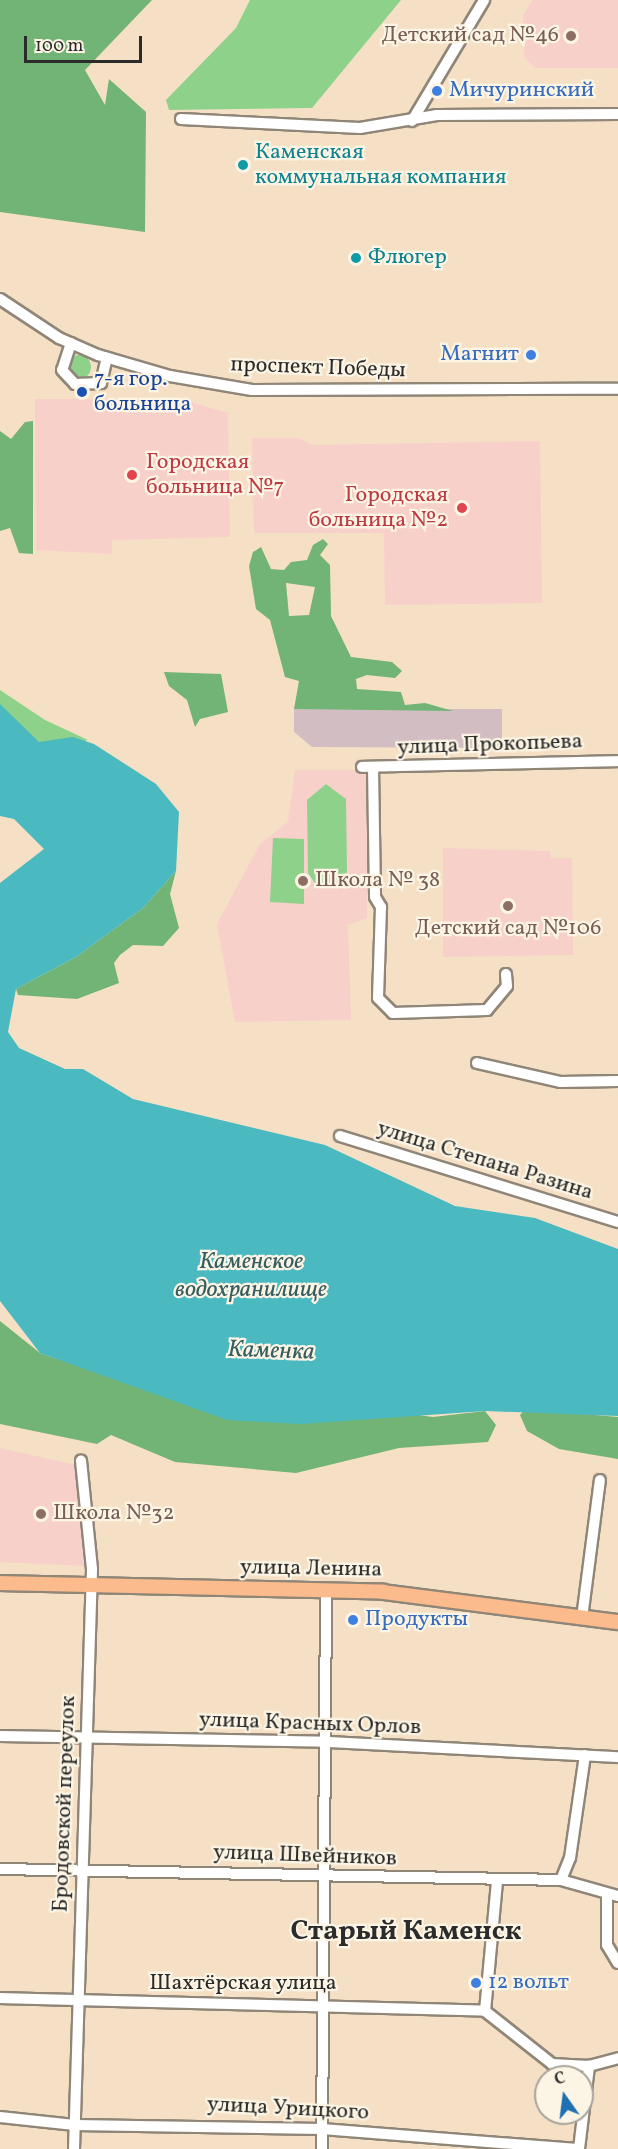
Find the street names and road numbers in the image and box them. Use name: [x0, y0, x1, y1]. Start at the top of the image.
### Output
street label: проспект Победы: [230, 352, 406, 384]
street label: улица Прокопьева: [397, 729, 583, 761]
street label: улица Степана Разина: [374, 1116, 596, 1206]
street label: улица Ленина: [240, 1555, 382, 1583]
street label: Бродовской переулок: [48, 1695, 82, 1913]
street label: улица Красных Орлов: [198, 1707, 422, 1741]
street label: улица Швейников: [213, 1840, 397, 1872]
street label: Шахтёрская улица: [149, 1971, 337, 1997]
street label: улица Урицкого: [206, 2092, 370, 2126]

